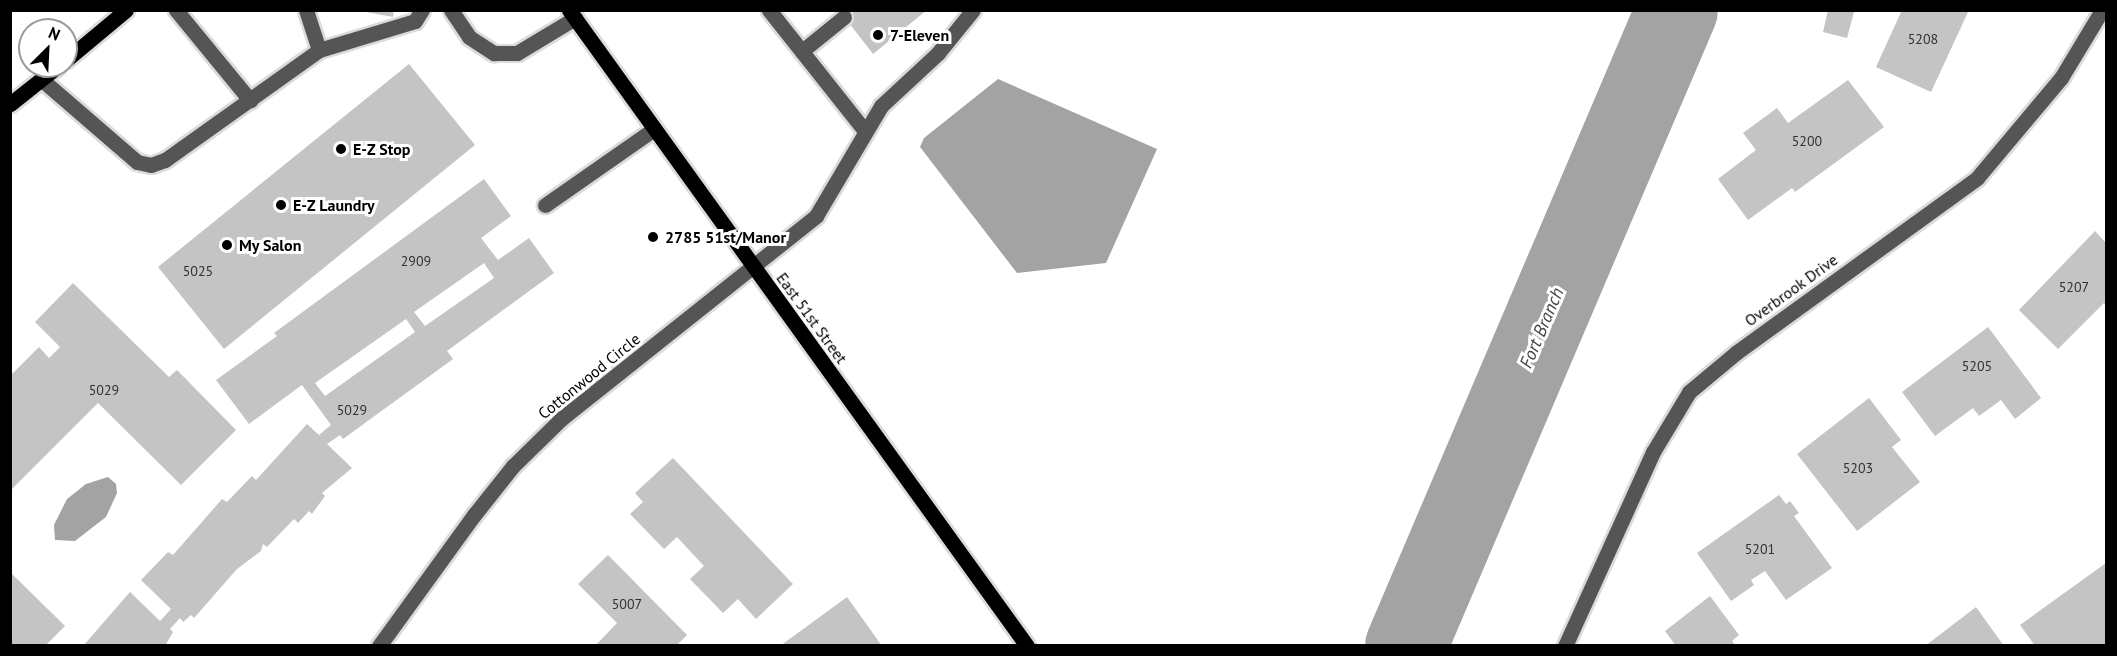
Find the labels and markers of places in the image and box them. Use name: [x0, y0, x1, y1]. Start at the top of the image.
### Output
place label: 7-Eleven: [890, 25, 949, 45]
marker: 7-Eleven: [871, 28, 885, 42]
place label: E-Z Stop: [353, 139, 411, 159]
marker: E-Z Stop: [334, 142, 348, 156]
place label: E-Z Laundry: [293, 195, 375, 215]
marker: E-Z Laundry: [274, 198, 288, 212]
place label: 2785 51st/Manor: [665, 227, 786, 247]
marker: 2785 51st/Manor: [646, 230, 660, 244]
place label: My Salon: [239, 235, 302, 255]
marker: My Salon: [220, 238, 234, 252]

